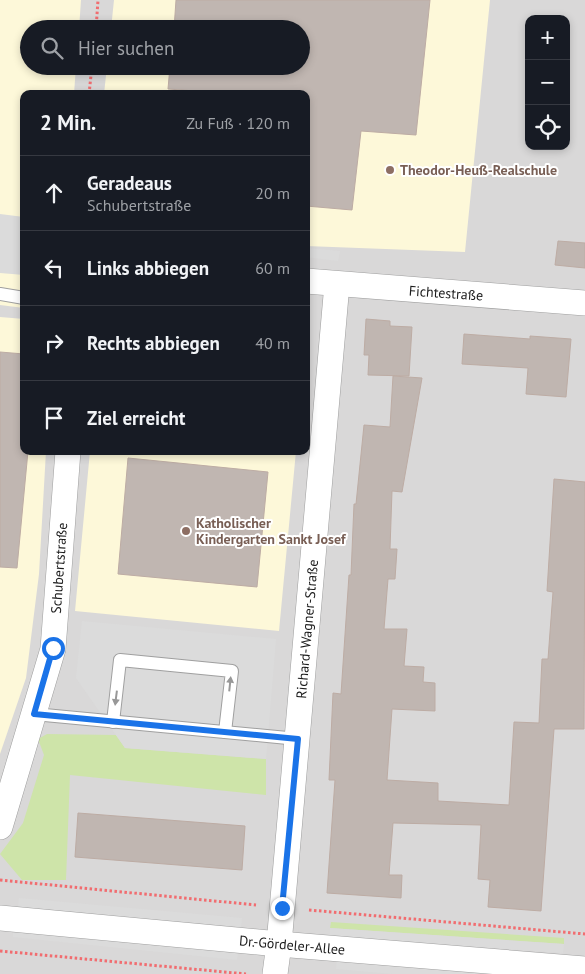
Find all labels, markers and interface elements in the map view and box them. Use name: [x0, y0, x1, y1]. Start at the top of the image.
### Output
map controls: [525, 15, 570, 150]
button: +: [525, 15, 570, 60]
search box: [20, 20, 310, 75]
icon: search: [38, 34, 66, 62]
text: Hier suchen: [78, 36, 174, 60]
button: −: [525, 60, 570, 105]
button: locate: [525, 105, 570, 150]
text: 2 Min.: [40, 109, 96, 136]
text: Zu Fuß · 120 m: [186, 113, 290, 133]
place label: Theodor-Heuß-Realschule: [400, 161, 557, 179]
marker: Theodor-Heuß-Realschule: [384, 164, 396, 176]
text: Geradeaus: [87, 171, 172, 195]
icon: ahead: [40, 179, 68, 207]
text: 20 m: [255, 183, 290, 203]
text: Schubertstraße: [87, 195, 191, 215]
icon: left: [40, 254, 68, 282]
text: Links abbiegen: [87, 256, 209, 280]
text: 60 m: [255, 258, 290, 278]
street label: Fichtestraße: [408, 281, 484, 305]
icon: right: [40, 329, 68, 357]
text: Rechts abbiegen: [87, 331, 220, 355]
text: 40 m: [255, 333, 290, 353]
icon: arrive: [40, 404, 68, 432]
text: Ziel erreicht: [87, 406, 185, 430]
place label: Katholischer Kindergarten Sankt Josef: [196, 514, 347, 548]
street label: Schubertstraße: [47, 522, 71, 614]
marker: Katholischer Kindergarten Sankt Josef: [180, 525, 192, 537]
street label: Richard-Wagner-Straße: [292, 559, 322, 699]
route start: [42, 637, 65, 660]
one-way arrow: [226, 675, 234, 691]
one-way arrow: [112, 690, 120, 706]
route end: [271, 897, 294, 920]
street label: Dr.-Gördeler-Allee: [238, 931, 346, 959]

